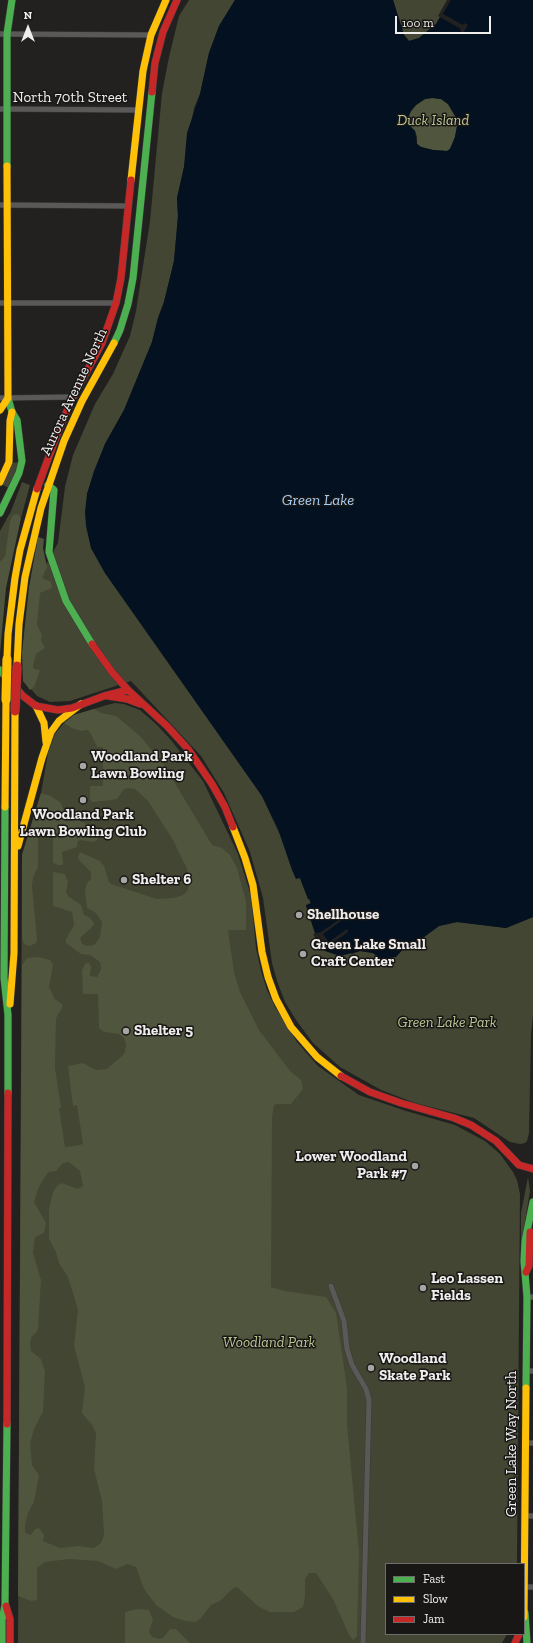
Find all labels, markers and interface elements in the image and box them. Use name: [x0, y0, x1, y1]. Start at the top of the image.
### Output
north arrow: [8, 8, 48, 48]
scale bar: [397, 8, 493, 34]
text: N: [24, 9, 32, 22]
text: 100 m: [402, 16, 434, 30]
street label: North 70th Street: [13, 89, 127, 107]
park label: Duck Island: [397, 112, 469, 130]
street label: Aurora Avenue North: [37, 325, 111, 459]
water label: Green Lake: [282, 490, 354, 510]
place label: Woodland Park Lawn Bowling: [91, 748, 193, 783]
marker: Woodland Park Lawn Bowling: [78, 761, 88, 771]
marker: Woodland Park Lawn Bowling Club: [78, 795, 88, 805]
place label: Woodland Park Lawn Bowling Club: [20, 806, 146, 841]
place label: Shelter 6: [132, 871, 191, 889]
marker: Shelter 6: [119, 875, 129, 885]
place label: Shellhouse: [307, 906, 379, 924]
marker: Shellhouse: [294, 910, 304, 920]
place label: Green Lake Small Craft Center: [311, 936, 426, 971]
marker: Green Lake Small Craft Center: [298, 949, 308, 959]
park label: Green Lake Park: [398, 1014, 496, 1032]
place label: Shelter 5: [134, 1022, 193, 1040]
marker: Shelter 5: [121, 1026, 131, 1036]
place label: Lower Woodland Park #7: [296, 1148, 407, 1183]
marker: Lower Woodland Park #7: [410, 1161, 420, 1171]
place label: Leo Lassen Fields: [431, 1270, 503, 1305]
marker: Leo Lassen Fields: [418, 1283, 428, 1293]
park label: Woodland Park: [223, 1334, 315, 1352]
place label: Woodland Skate Park: [379, 1350, 451, 1385]
marker: Woodland Skate Park: [366, 1363, 376, 1373]
street label: Green Lake Way North: [503, 1371, 521, 1517]
legend: [385, 1563, 525, 1635]
text: Fast: [423, 1572, 445, 1586]
text: Slow: [423, 1592, 448, 1606]
text: Jam: [423, 1612, 444, 1626]

